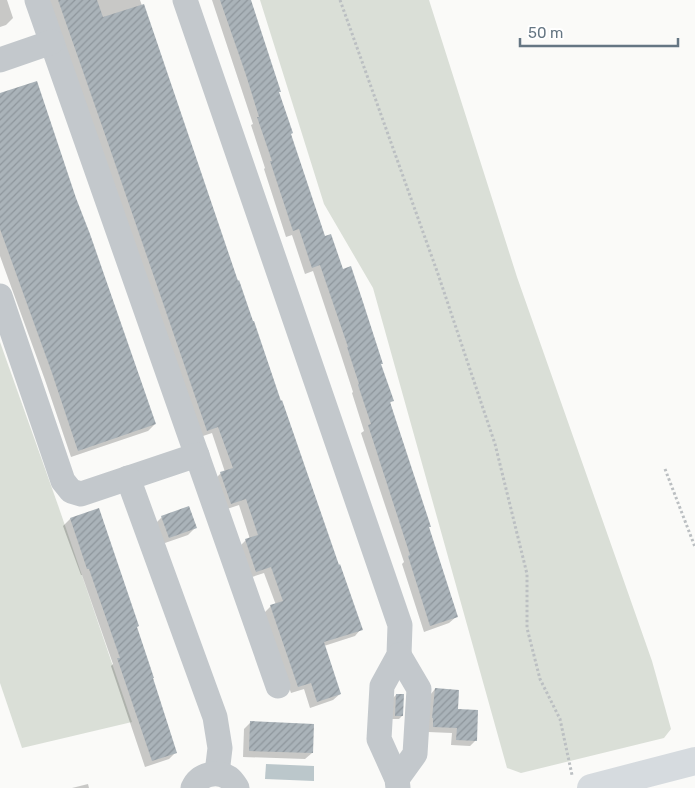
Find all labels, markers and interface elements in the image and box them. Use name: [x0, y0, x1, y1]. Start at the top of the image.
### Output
scale bar: [520, 15, 678, 47]
text: 50 m: [528, 24, 563, 42]

